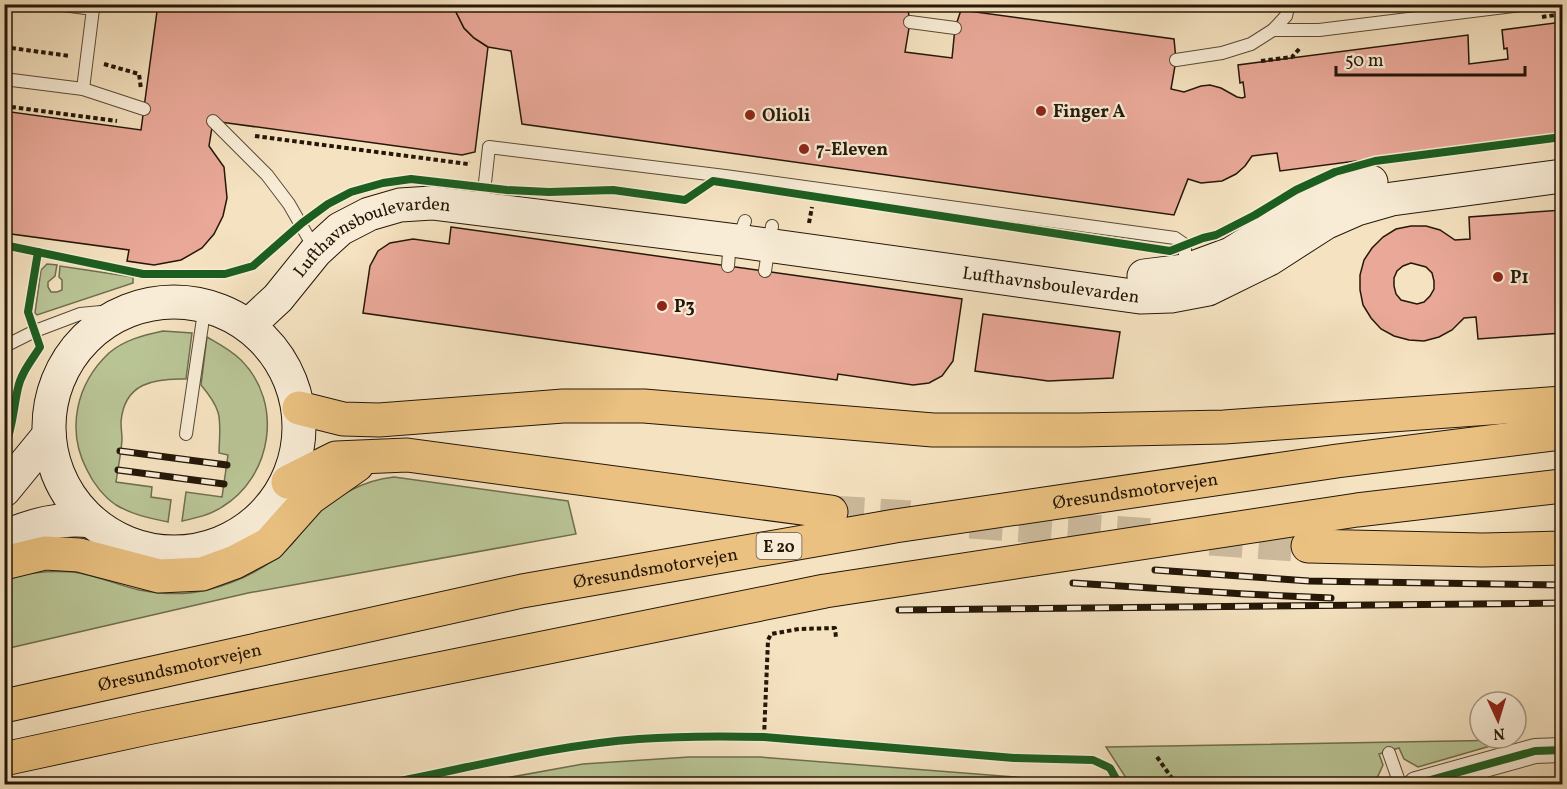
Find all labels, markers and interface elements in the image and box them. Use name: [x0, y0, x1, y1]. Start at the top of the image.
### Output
scale bar: [1336, 39, 1525, 77]
text: 50 m: [1345, 49, 1384, 74]
place label: Finger A: [1053, 100, 1125, 125]
place label: Olioli: [762, 104, 810, 129]
marker: Finger A: [1034, 104, 1048, 118]
marker: Olioli: [743, 108, 757, 122]
place label: 7-Eleven: [816, 138, 888, 163]
marker: 7-Eleven: [797, 142, 811, 156]
street label: Lufthavnsboulevarden: [288, 192, 452, 283]
street label: Lufthavnsboulevarden: [961, 261, 1141, 311]
place label: P1: [1510, 266, 1529, 291]
marker: P1: [1491, 270, 1505, 284]
place label: P3: [674, 295, 695, 320]
marker: P3: [655, 299, 669, 313]
street label: Øresundsmotorvejen: [1051, 468, 1220, 517]
road number: E 20: [756, 533, 802, 559]
street label: Øresundsmotorvejen: [571, 543, 740, 596]
street label: Øresundsmotorvejen: [96, 638, 264, 699]
north arrow: [1468, 690, 1528, 750]
text: N: [1492, 722, 1505, 744]

